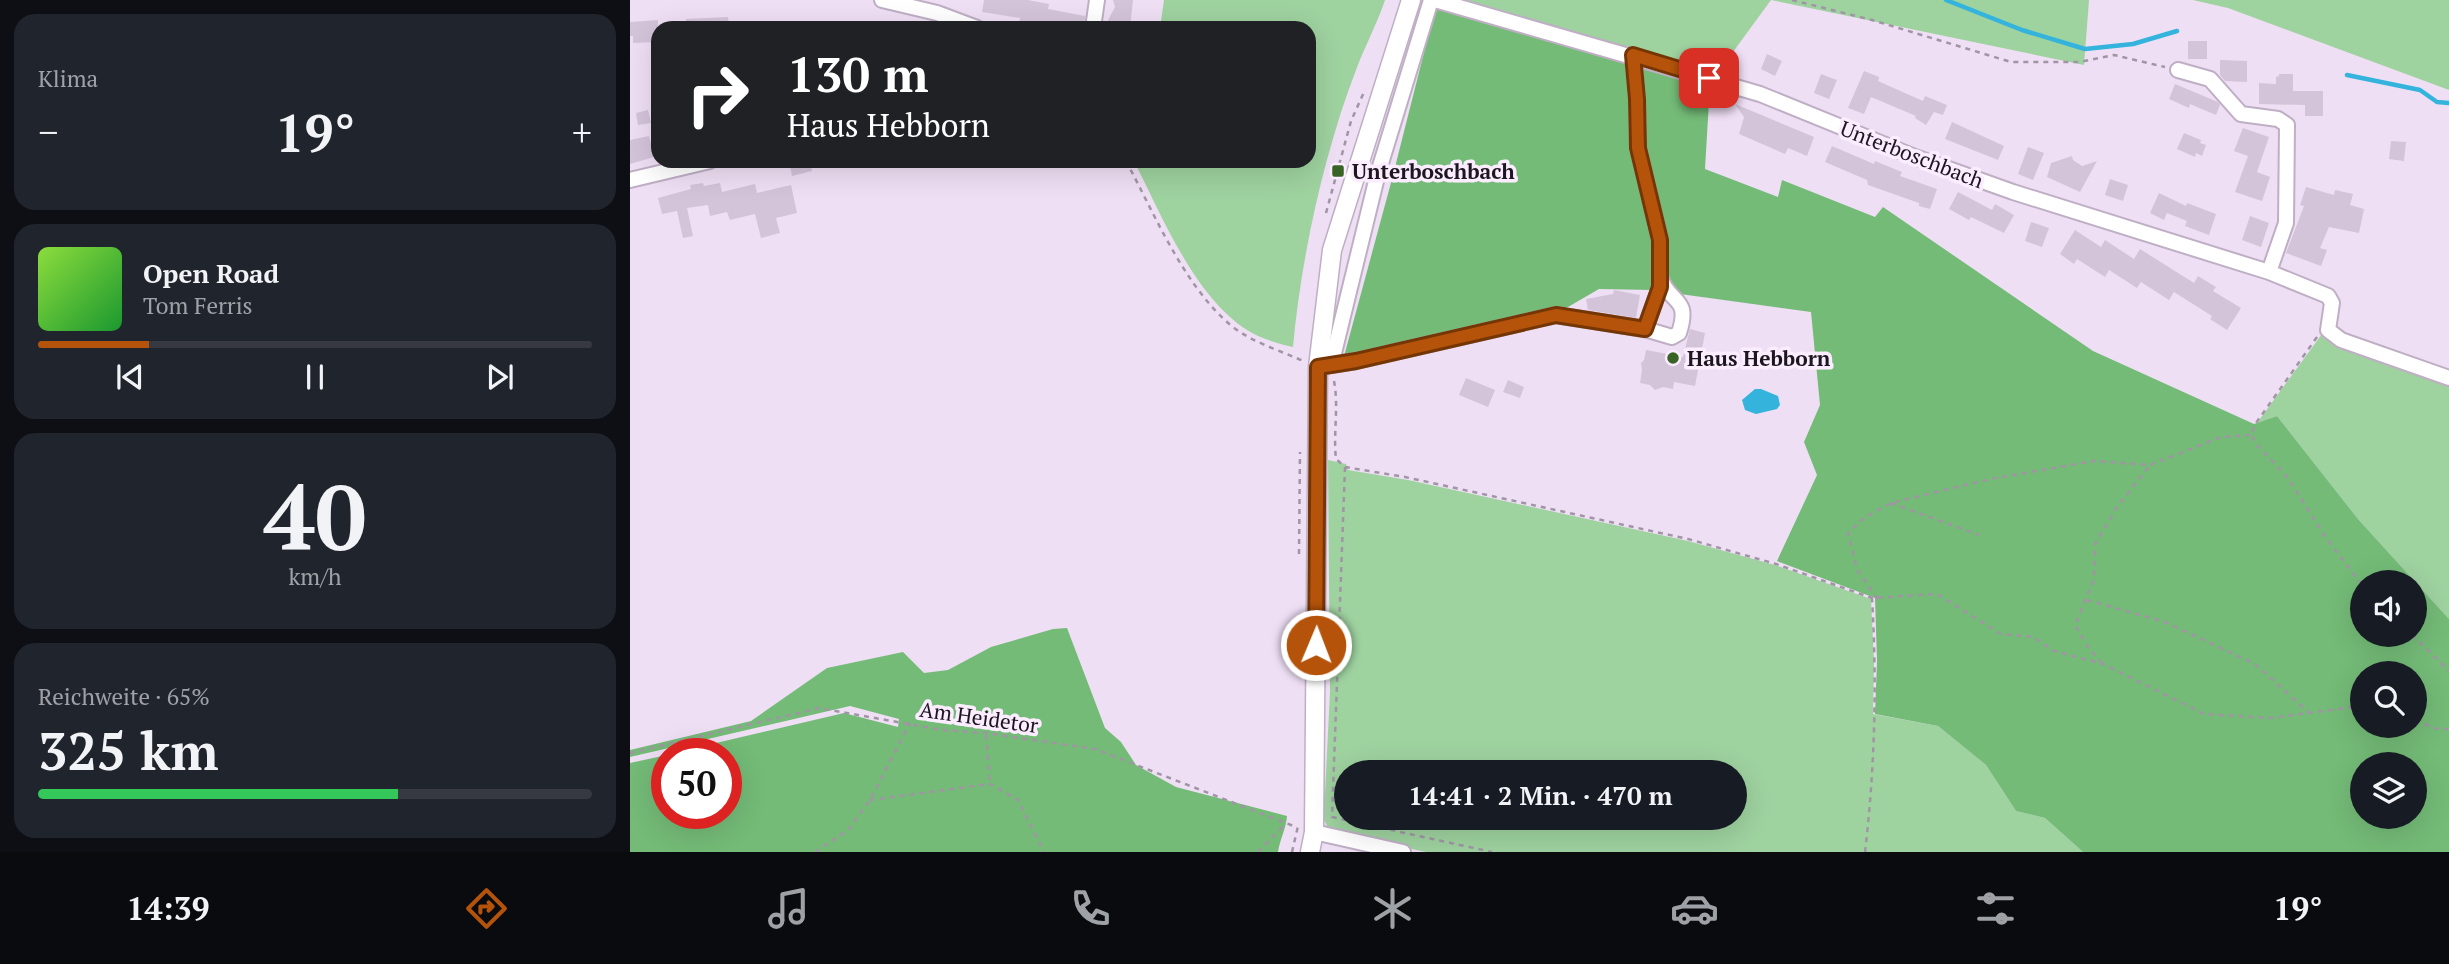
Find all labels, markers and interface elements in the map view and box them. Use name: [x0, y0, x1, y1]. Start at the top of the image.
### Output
text: 130 m: [787, 41, 929, 106]
pin: [1679, 48, 1739, 108]
icon: right: [672, 49, 763, 140]
icon: arrive: [1690, 59, 1728, 97]
text: Klima: [38, 63, 98, 94]
text: 19°: [275, 98, 355, 167]
text: Haus Hebborn: [787, 104, 990, 146]
text: −: [38, 107, 58, 157]
text: +: [572, 107, 592, 157]
street label: Unterboschbach: [1836, 114, 1988, 194]
place label: Unterboschbach: [1352, 157, 1515, 185]
marker: Unterboschbach: [1330, 163, 1346, 179]
text: Open Road: [143, 256, 279, 290]
text: Tom Ferris: [143, 290, 253, 321]
place label: Haus Hebborn: [1687, 344, 1831, 372]
marker: Haus Hebborn: [1665, 350, 1681, 366]
icon: previous: [111, 358, 149, 396]
icon: pause: [296, 358, 334, 396]
icon: next: [481, 358, 519, 396]
text: 40: [264, 455, 366, 576]
text: km/h: [288, 561, 342, 592]
map controls: [2350, 570, 2427, 829]
button: sound: [2350, 570, 2427, 647]
position arrow: [1279, 608, 1353, 682]
button: search: [2350, 661, 2427, 738]
text: Reichweite · 65%: [38, 681, 210, 712]
street label: Am Heidetor: [918, 695, 1040, 739]
text: 325 km: [38, 716, 219, 785]
speed limit sign: 50: [651, 738, 742, 829]
button: layers: [2350, 752, 2427, 829]
text: 14:41 · 2 Min. · 470 m: [1408, 778, 1673, 812]
icon: directions: [462, 884, 511, 933]
icon: music: [764, 884, 813, 933]
icon: phone: [1066, 884, 1115, 933]
icon: climate: [1368, 884, 1417, 933]
icon: car: [1670, 884, 1719, 933]
icon: filters: [1971, 884, 2020, 933]
text: 14:39: [126, 887, 210, 929]
text: 19°: [2273, 887, 2323, 929]

